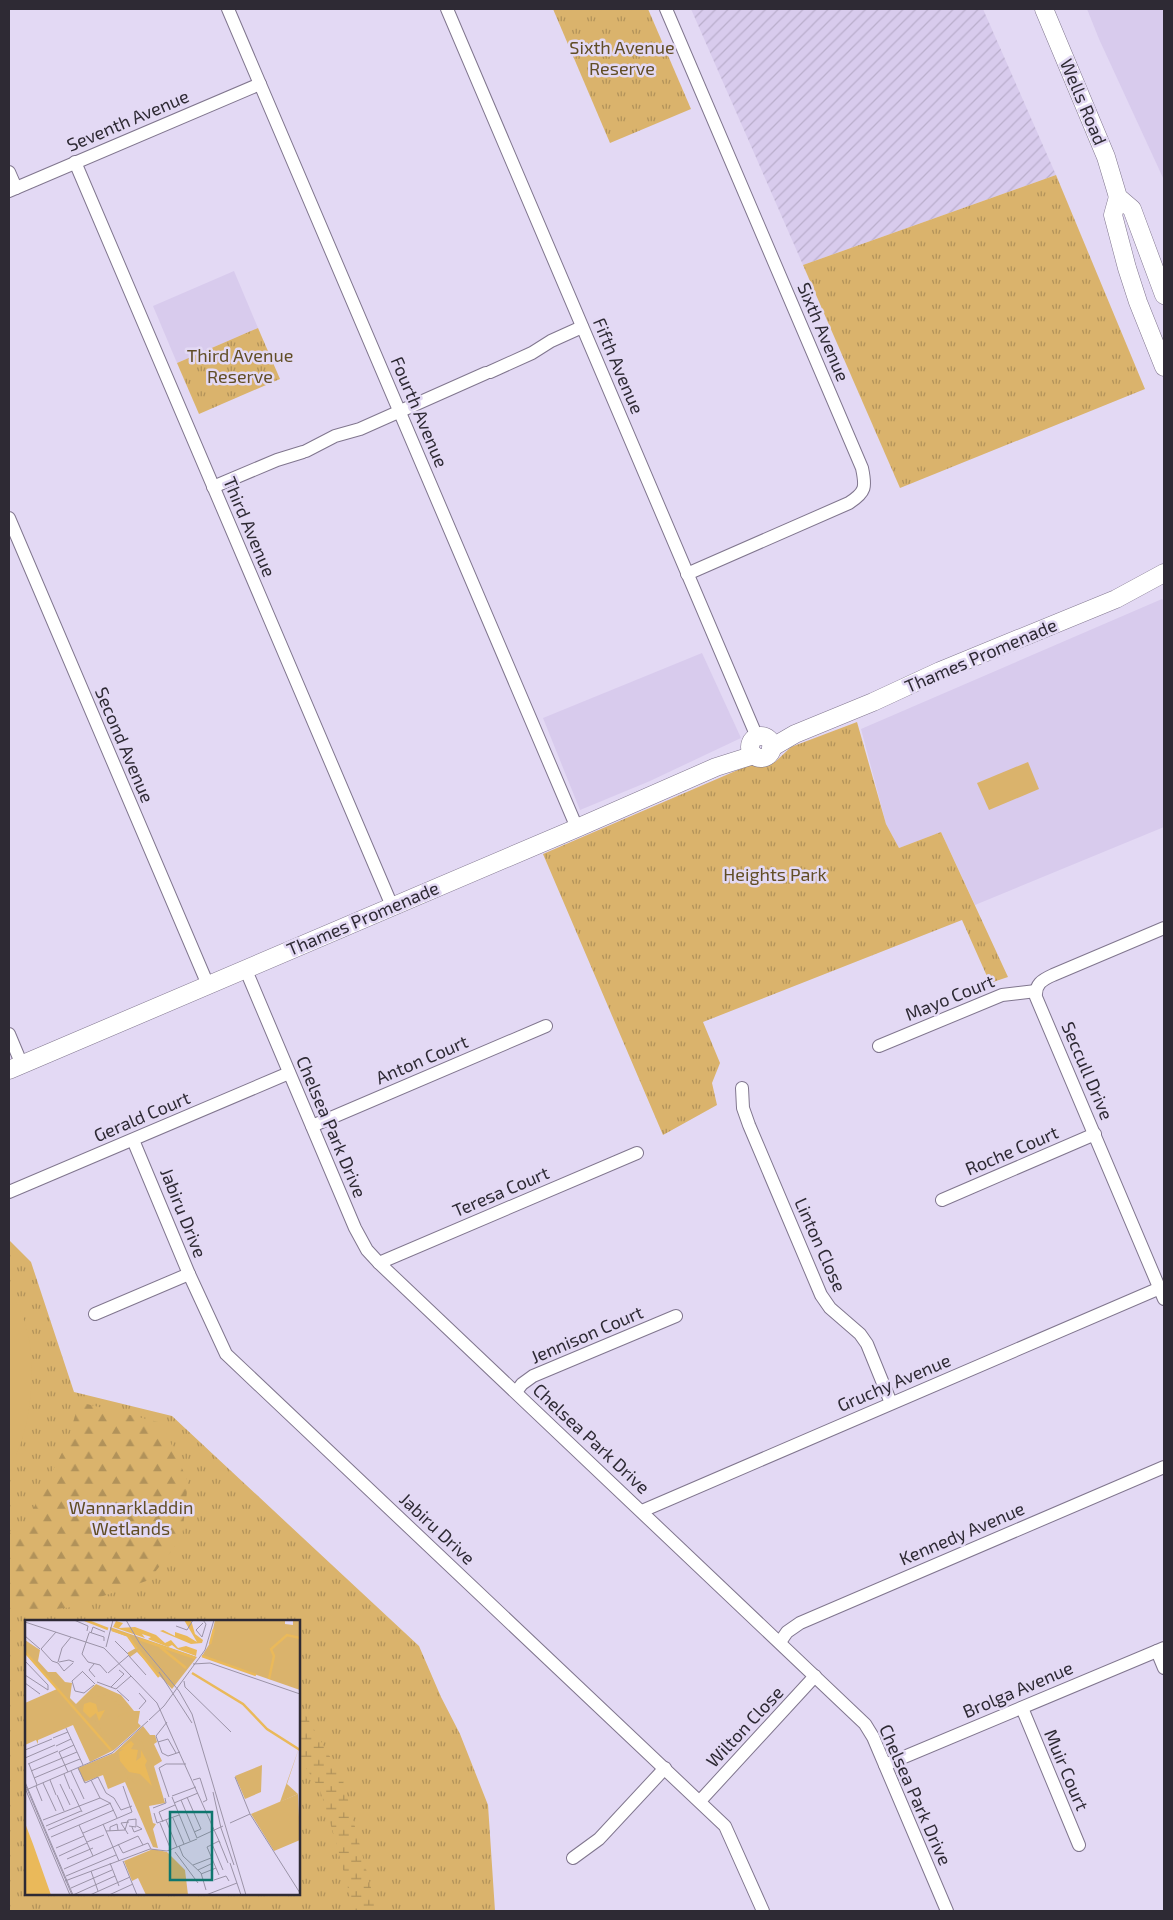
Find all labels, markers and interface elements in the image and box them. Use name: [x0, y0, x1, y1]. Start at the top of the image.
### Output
park label: Sixth Avenue Reserve: [569, 36, 675, 79]
street label: Wells Road: [1056, 55, 1112, 148]
street label: Seventh Avenue: [63, 84, 192, 156]
street label: Sixth Avenue: [793, 279, 855, 384]
street label: Fifth Avenue: [589, 314, 649, 417]
park label: Third Avenue Reserve: [187, 344, 293, 387]
street label: Fourth Avenue: [387, 353, 453, 470]
street label: Third Avenue: [219, 473, 281, 580]
street label: Thames Promenade: [901, 613, 1060, 697]
street label: Second Avenue: [91, 684, 159, 806]
park label: Heights Park: [723, 863, 827, 885]
street label: Thames Promenade: [283, 876, 442, 960]
street label: Mayo Court: [902, 969, 998, 1025]
street label: Seccull Drive: [1057, 1018, 1118, 1123]
street label: Anton Court: [372, 1030, 471, 1088]
street label: Chelsea Park Drive: [292, 1052, 372, 1201]
street label: Gerald Court: [90, 1086, 193, 1146]
street label: Roche Court: [962, 1121, 1062, 1180]
street label: Teresa Court: [449, 1161, 552, 1221]
street label: Jabiru Drive: [156, 1164, 212, 1261]
street label: Linton Close: [790, 1194, 851, 1295]
street label: Jennison Court: [527, 1300, 646, 1368]
street label: Gruchy Avenue: [834, 1348, 954, 1416]
street label: Chelsea Park Drive: [529, 1378, 655, 1498]
street label: Jabiru Drive: [395, 1488, 480, 1569]
park label: Wannarkladdin Wetlands: [69, 1496, 193, 1539]
street label: Kennedy Avenue: [896, 1497, 1028, 1569]
inset map: [25, 1620, 300, 1895]
street label: Brolga Avenue: [959, 1656, 1076, 1722]
street label: Wilton Close: [701, 1681, 787, 1771]
street label: Chelsea Park Drive: [875, 1721, 957, 1868]
street label: Muir Court: [1040, 1726, 1094, 1814]

